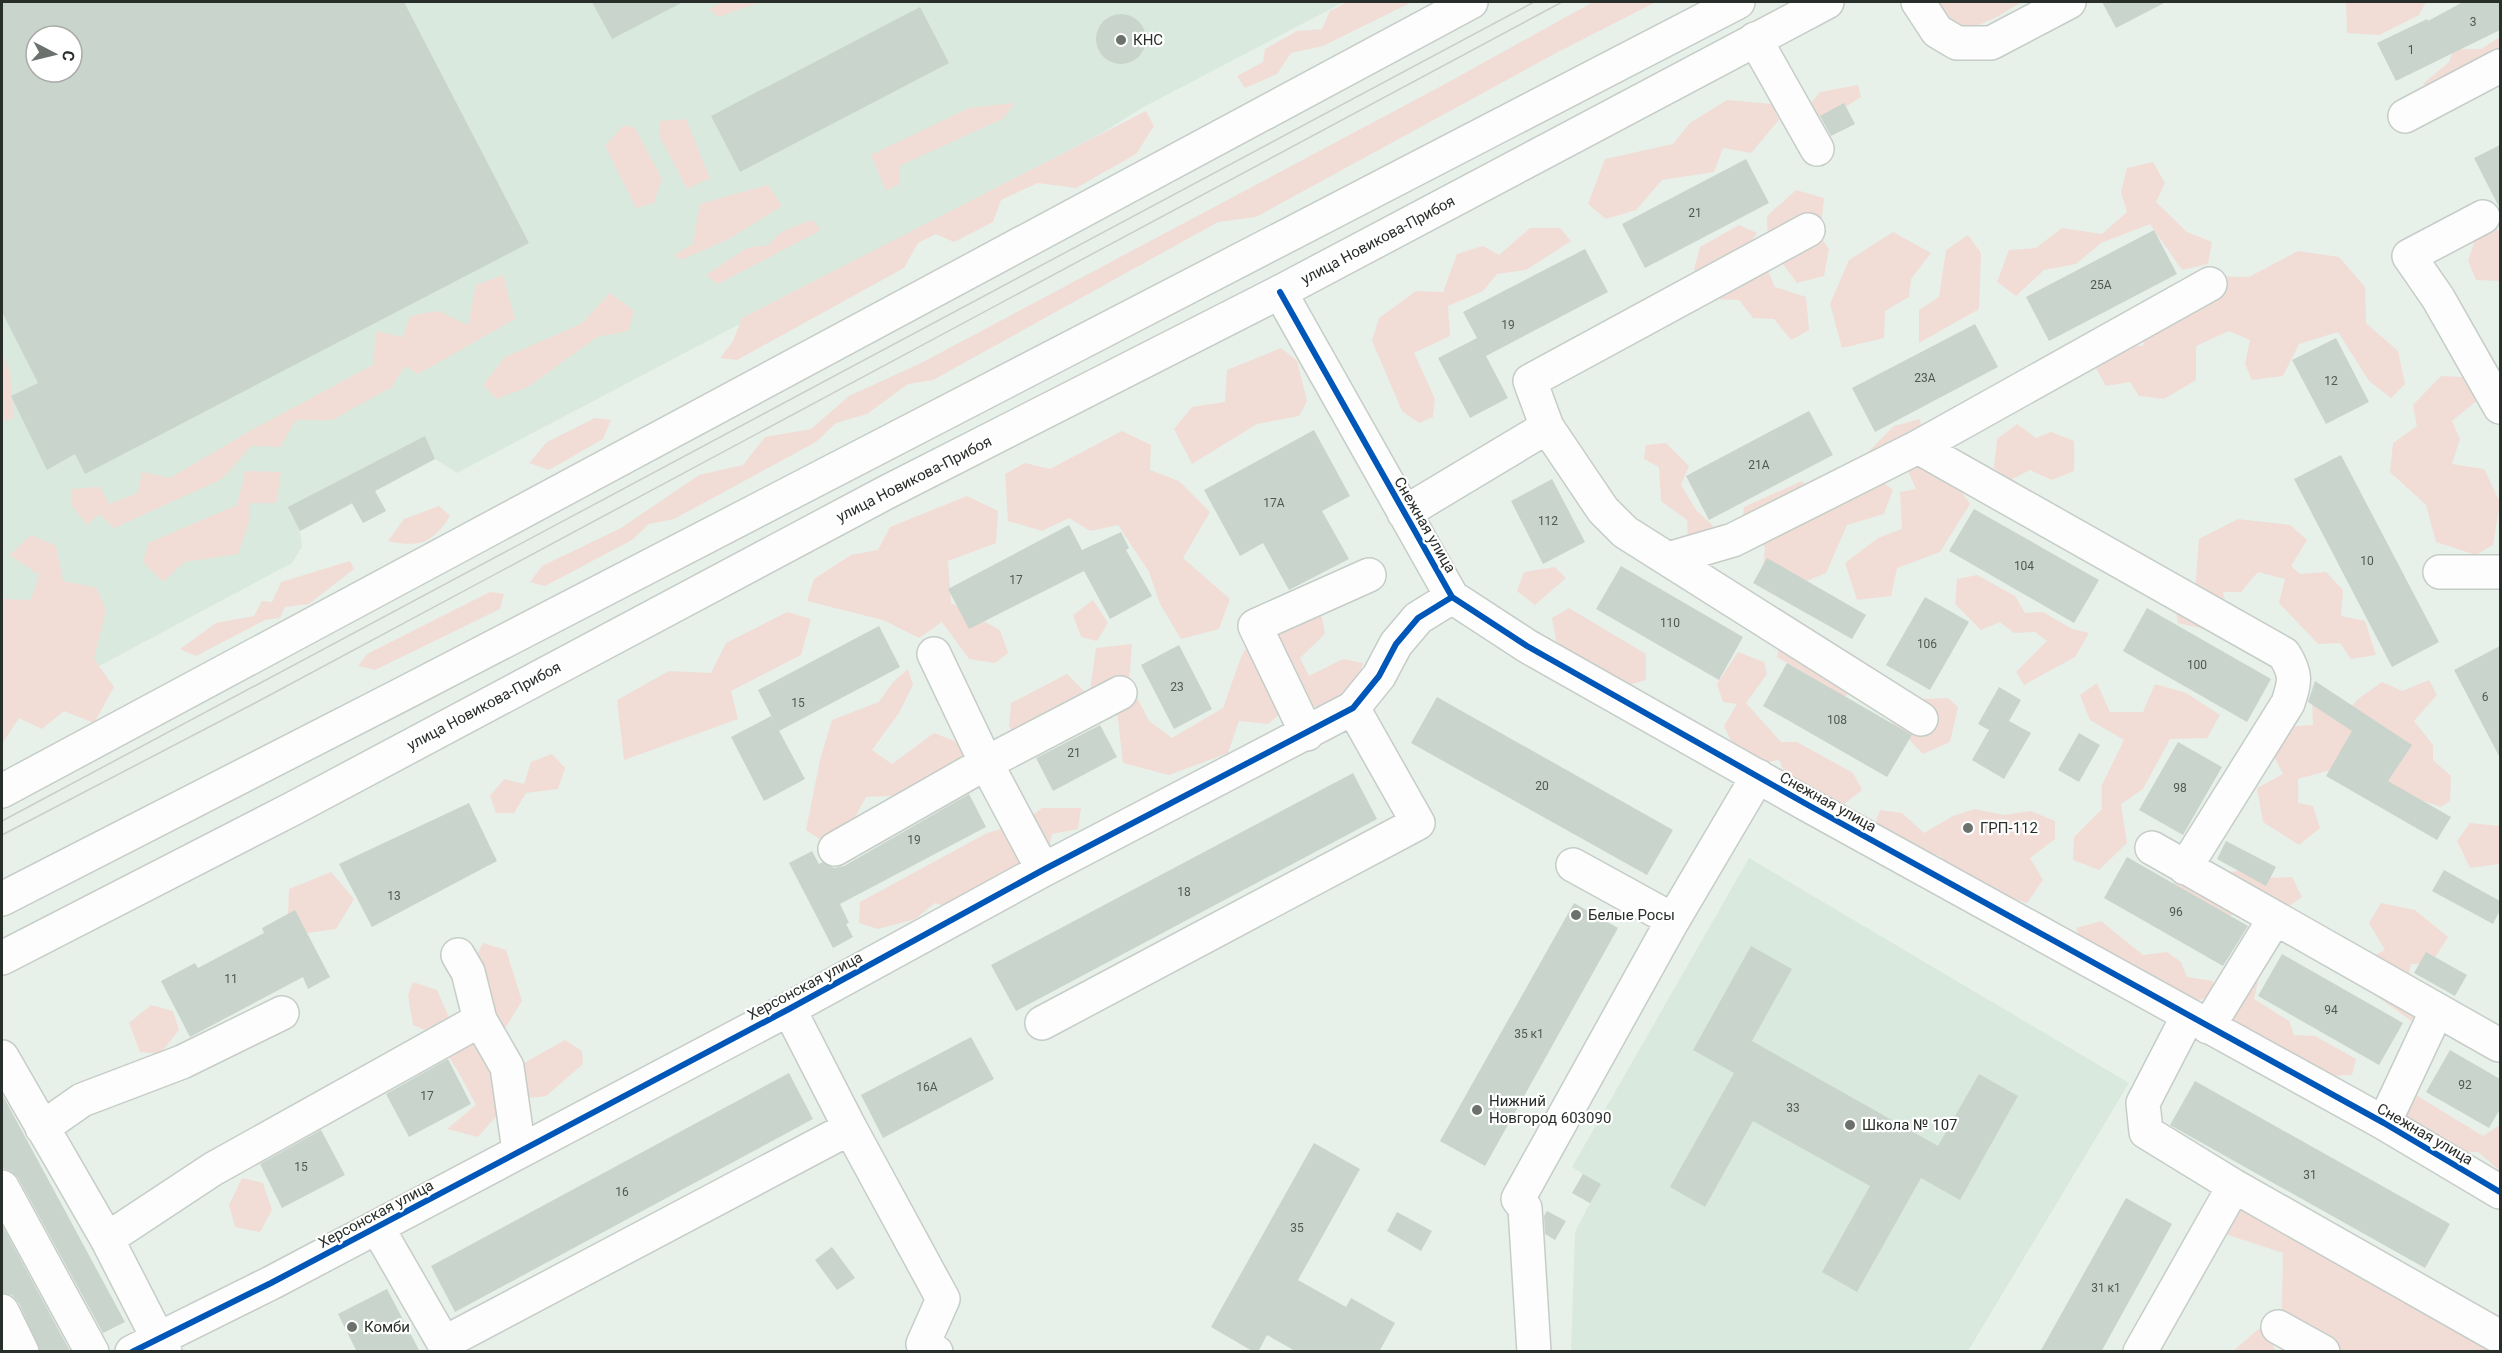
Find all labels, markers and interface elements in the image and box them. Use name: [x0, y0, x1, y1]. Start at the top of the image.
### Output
house number: 3: [2470, 15, 2476, 29]
north arrow: [24, 24, 84, 84]
place label: КНС: [1133, 31, 1163, 49]
marker: КНС: [1114, 33, 1128, 47]
house number: 1: [2408, 43, 2414, 57]
text: С: [58, 49, 78, 62]
street label: улица Новикова-Прибоя: [1298, 192, 1458, 288]
house number: 21: [1688, 206, 1702, 220]
house number: 25А: [2090, 278, 2112, 292]
house number: 19: [1501, 318, 1515, 332]
house number: 23А: [1914, 371, 1936, 385]
house number: 12: [2324, 374, 2338, 388]
street label: улица Новикова-Прибоя: [833, 432, 995, 526]
house number: 21А: [1748, 458, 1770, 472]
street label: Снежная улица: [1390, 474, 1460, 576]
house number: 17А: [1263, 496, 1285, 510]
house number: 112: [1538, 514, 1558, 528]
house number: 10: [2360, 554, 2374, 568]
house number: 104: [2014, 559, 2034, 573]
house number: 17: [1009, 573, 1023, 587]
house number: 110: [1660, 616, 1680, 630]
house number: 106: [1917, 637, 1937, 651]
street label: улица Новикова-Прибоя: [404, 658, 564, 754]
house number: 100: [2187, 658, 2207, 672]
house number: 23: [1170, 680, 1184, 694]
house number: 6: [2482, 690, 2489, 704]
house number: 15: [791, 696, 805, 710]
house number: 108: [1827, 713, 1847, 727]
house number: 21: [1067, 746, 1081, 760]
street label: Снежная улица: [1776, 768, 1880, 836]
house number: 20: [1535, 779, 1549, 793]
house number: 98: [2173, 781, 2187, 795]
place label: ГРП-112: [1980, 819, 2038, 837]
marker: ГРП-112: [1961, 821, 1975, 835]
house number: 19: [907, 833, 921, 847]
house number: 18: [1177, 885, 1191, 899]
house number: 13: [387, 889, 401, 903]
house number: 96: [2169, 905, 2183, 919]
place label: Белые Росы: [1588, 906, 1675, 924]
marker: Белые Росы: [1569, 908, 1583, 922]
street label: Херсонская улица: [744, 948, 866, 1024]
house number: 11: [224, 972, 238, 986]
house number: 94: [2324, 1003, 2338, 1017]
house number: 35 к1: [1514, 1027, 1544, 1041]
house number: 92: [2458, 1078, 2472, 1092]
house number: 16А: [916, 1080, 938, 1094]
house number: 17: [420, 1089, 434, 1103]
place label: Нижний Новгород 603090: [1489, 1092, 1611, 1127]
street label: Снежная улица: [2374, 1099, 2476, 1169]
house number: 33: [1786, 1101, 1800, 1115]
marker: Нижний Новгород 603090: [1470, 1103, 1484, 1117]
place label: Школа № 107: [1862, 1116, 1958, 1134]
marker: Школа № 107: [1843, 1118, 1857, 1132]
house number: 15: [294, 1160, 308, 1174]
house number: 31: [2303, 1168, 2317, 1182]
street label: Херсонская улица: [315, 1176, 437, 1252]
house number: 16: [615, 1185, 629, 1199]
house number: 35: [1290, 1221, 1304, 1235]
house number: 31 к1: [2091, 1281, 2121, 1295]
place label: Комби: [364, 1318, 410, 1336]
marker: Комби: [345, 1320, 359, 1334]

